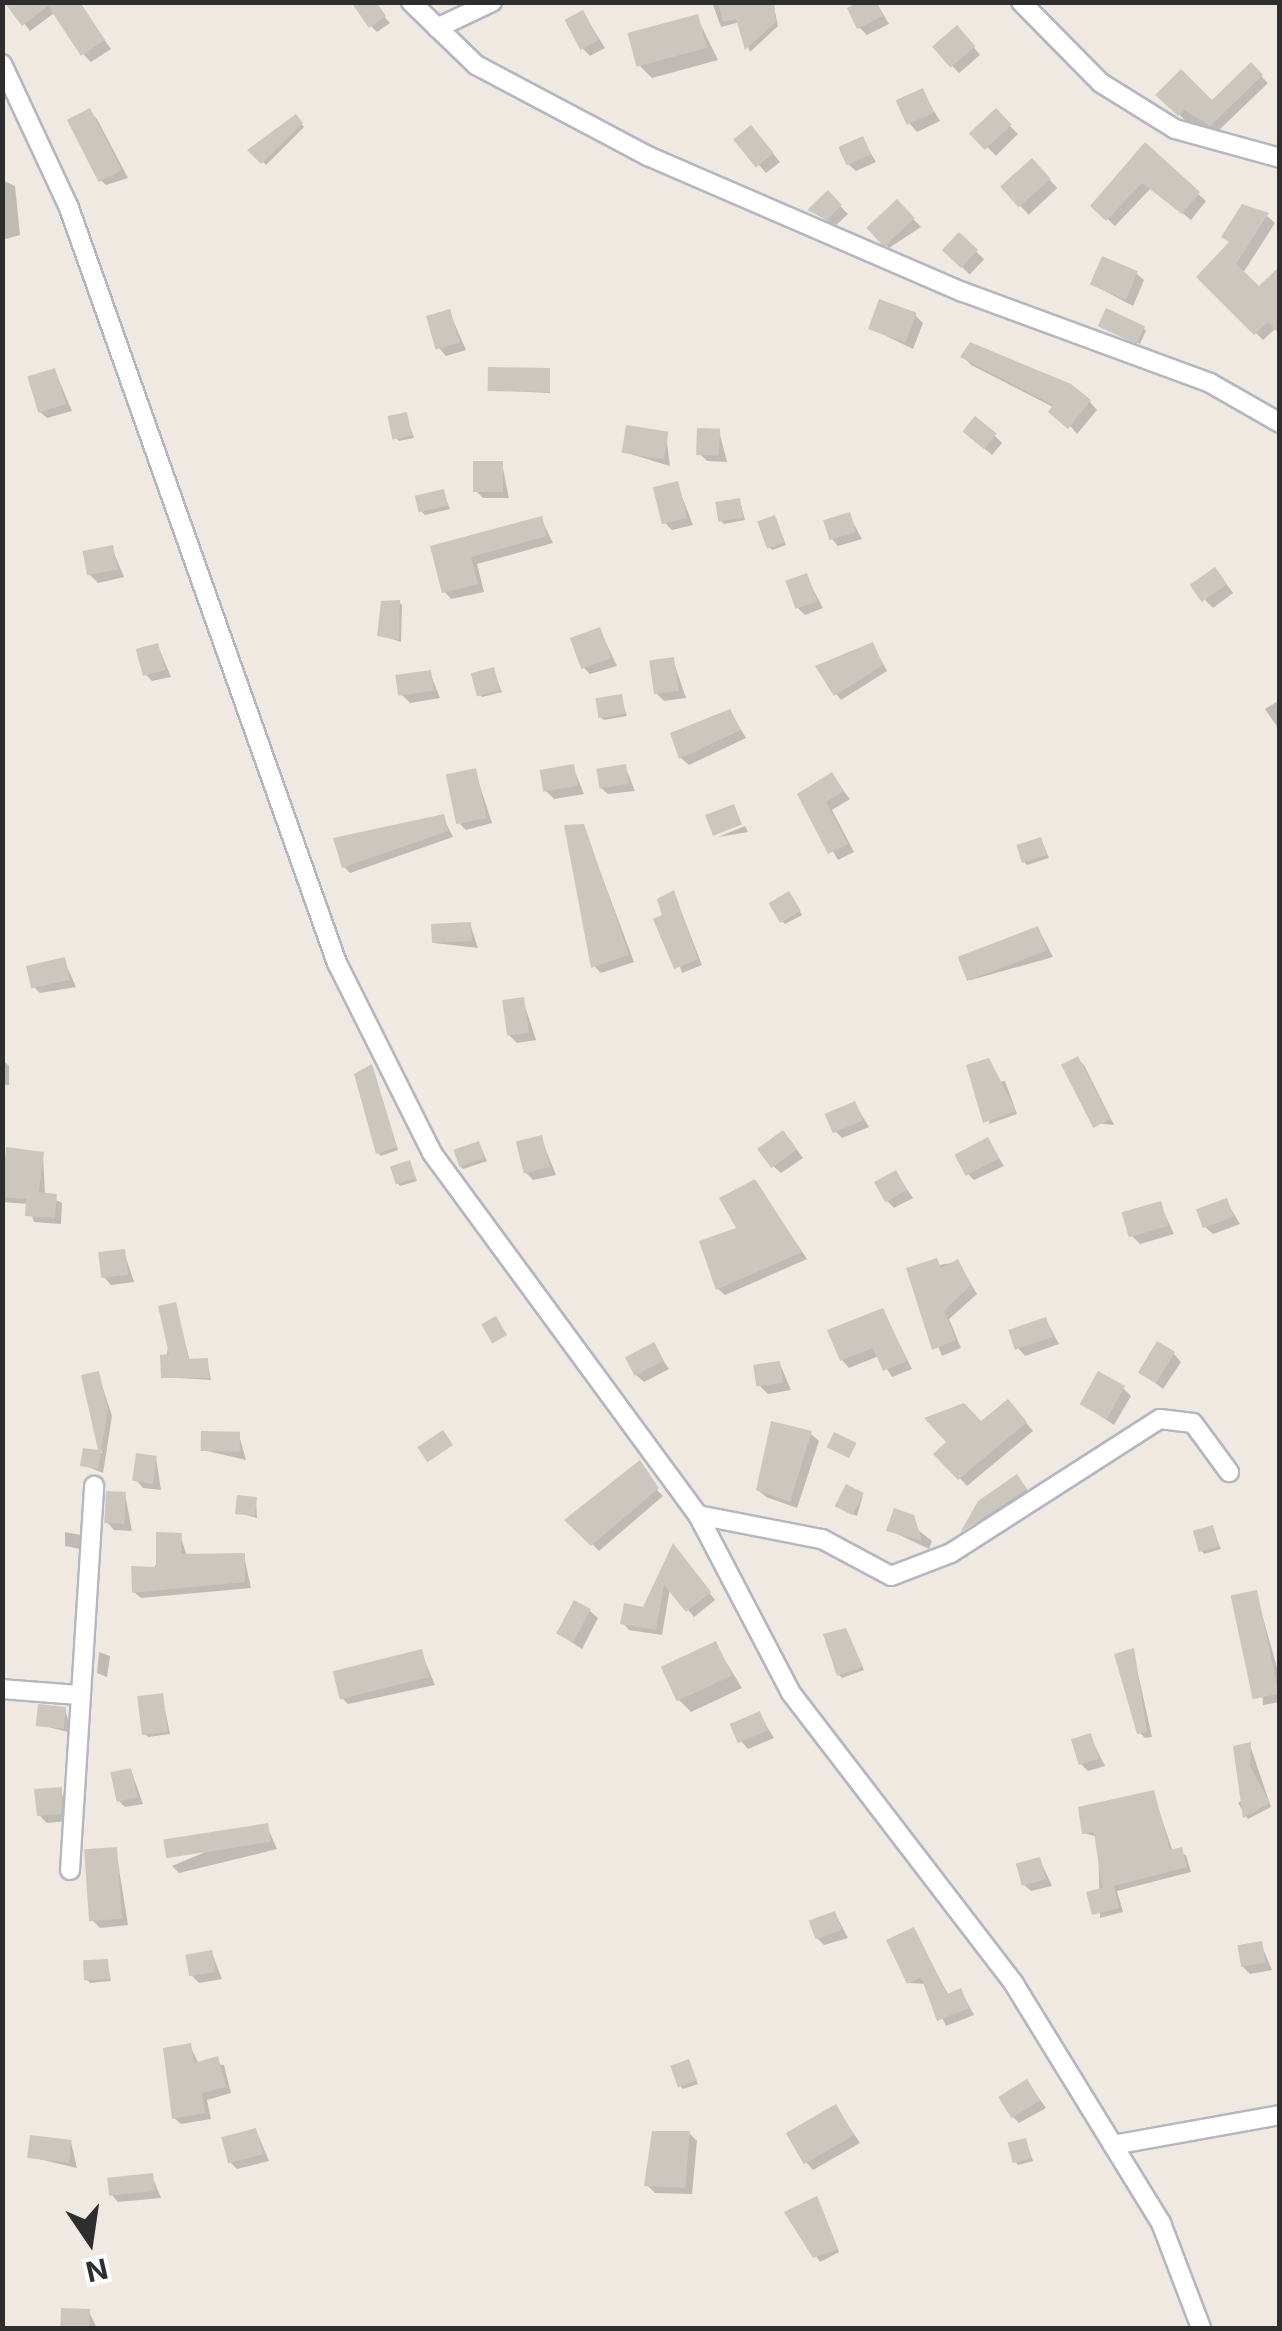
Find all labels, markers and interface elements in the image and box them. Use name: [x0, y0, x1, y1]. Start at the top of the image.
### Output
north arrow: [40, 2191, 140, 2291]
text: N: [83, 2251, 111, 2289]

